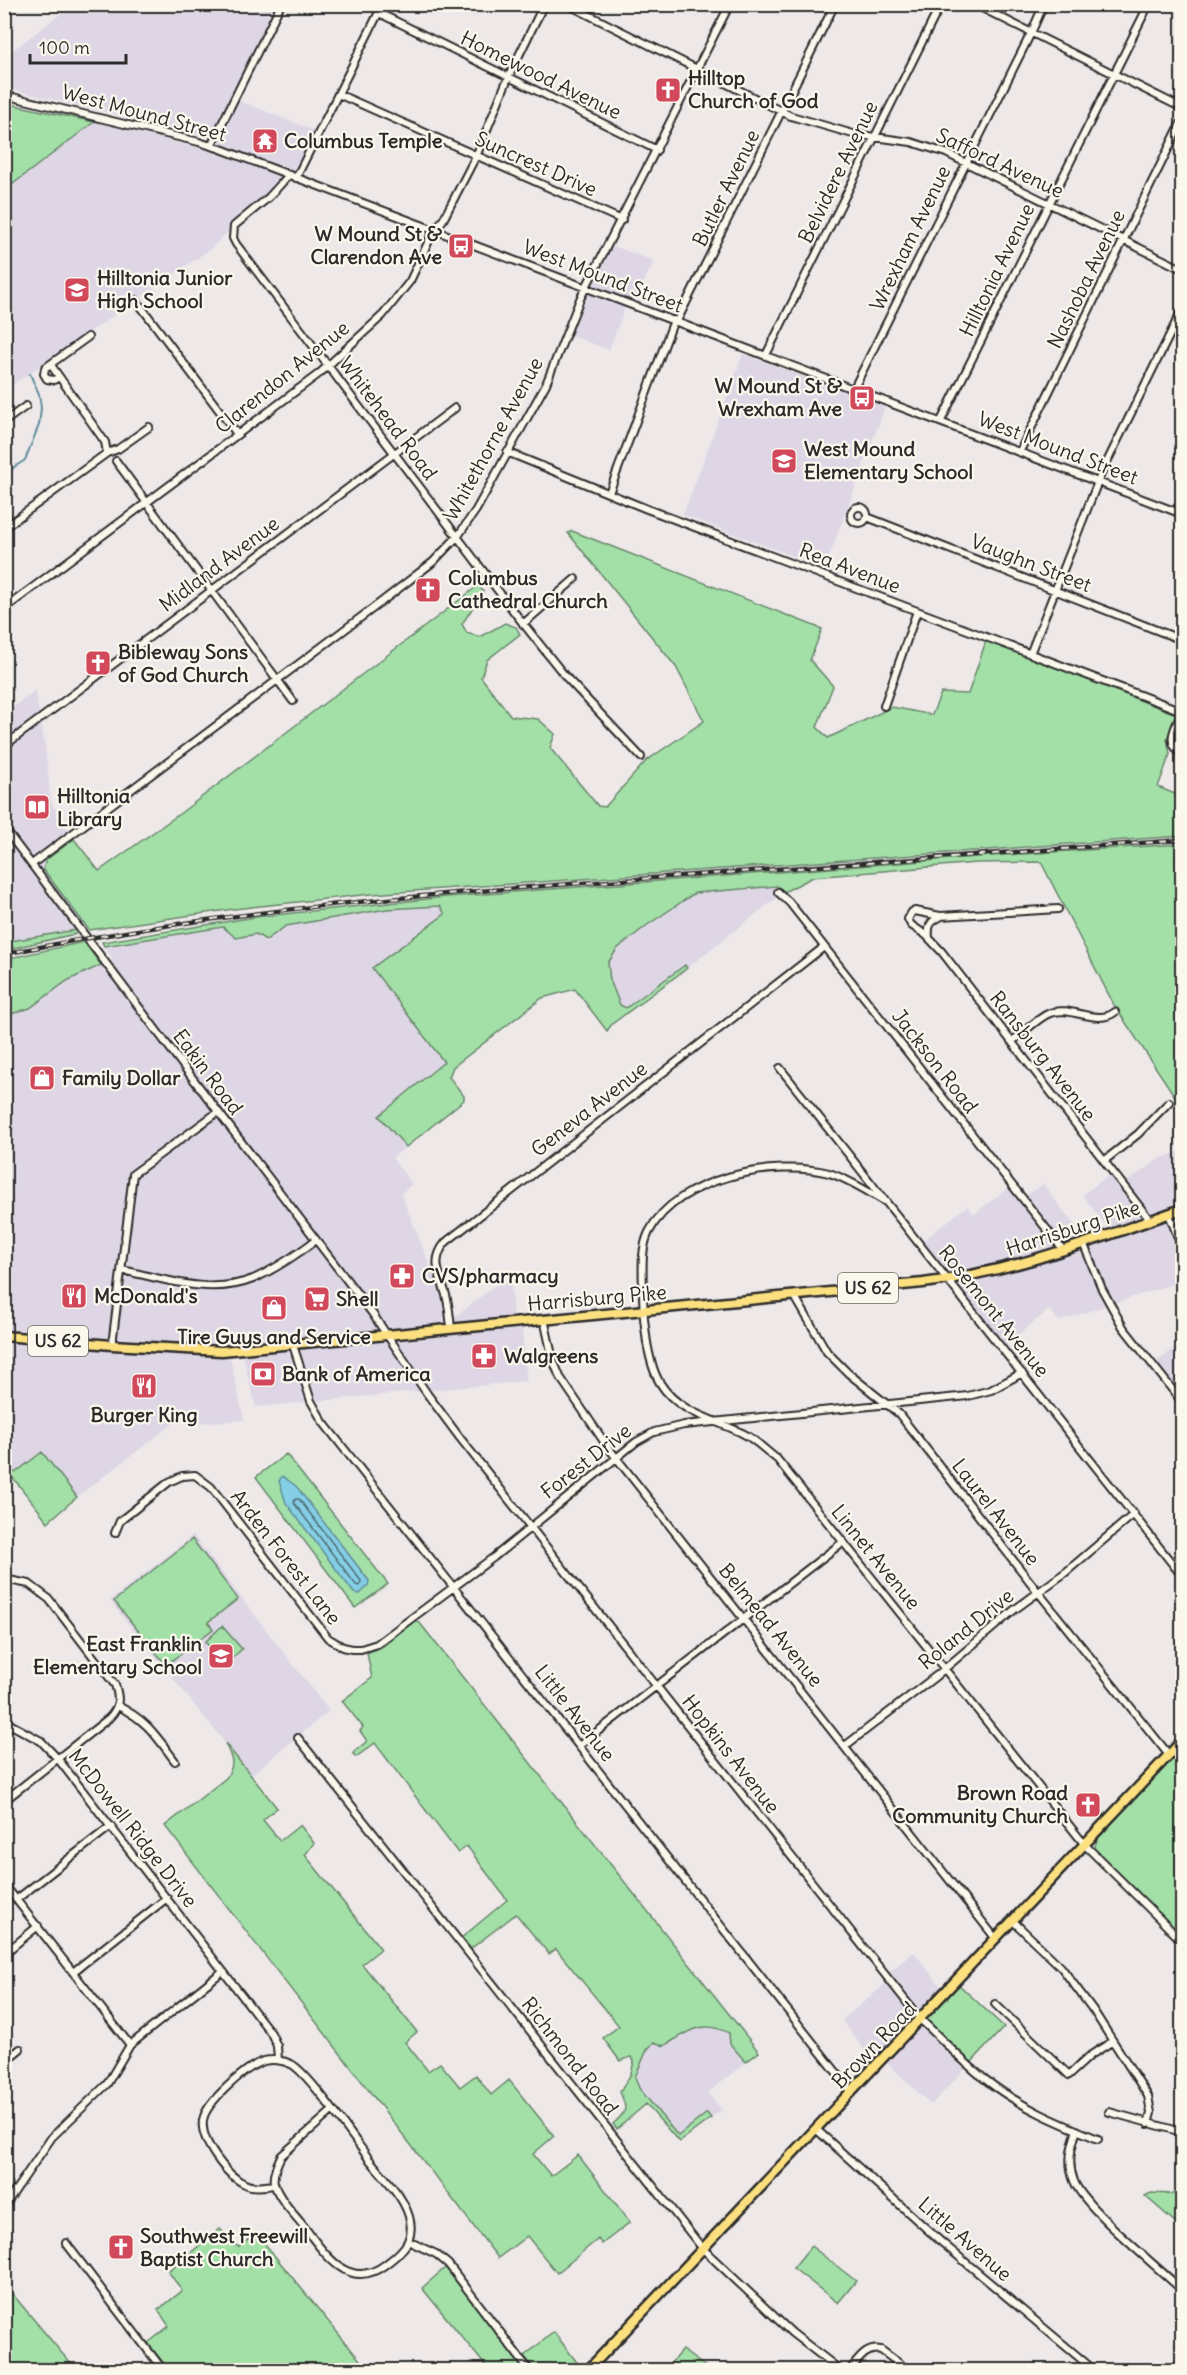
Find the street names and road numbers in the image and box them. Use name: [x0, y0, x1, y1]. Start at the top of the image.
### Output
street label: Homewood Avenue: [457, 25, 626, 124]
street label: West Mound Street: [59, 79, 229, 147]
street label: Belvidere Avenue: [792, 97, 883, 247]
street label: Safford Avenue: [932, 122, 1068, 203]
street label: Butler Avenue: [687, 125, 765, 250]
street label: Suncrest Drive: [471, 126, 601, 202]
street label: Wrexham Avenue: [864, 161, 955, 314]
street label: Hilltonia Avenue: [954, 199, 1040, 340]
street label: Nashoba Avenue: [1041, 205, 1130, 352]
street label: West Mound Street: [520, 234, 687, 318]
street label: Clarendon Avenue: [210, 315, 354, 438]
street label: Whitehead Road: [334, 351, 443, 485]
street label: Whitethorne Avenue: [437, 353, 548, 525]
street label: West Mound Street: [975, 406, 1142, 490]
street label: Midland Avenue: [154, 510, 283, 617]
street label: Vaughn Street: [967, 528, 1095, 597]
street label: Rea Avenue: [796, 537, 904, 598]
street label: Ransburg Avenue: [985, 986, 1102, 1126]
street label: Jackson Road: [887, 1004, 984, 1118]
street label: Eakin Road: [168, 1024, 249, 1120]
street label: Geneva Avenue: [526, 1056, 652, 1162]
street label: Harrisburg Pike: [1003, 1194, 1143, 1261]
street label: Rosemont Avenue: [934, 1240, 1055, 1382]
road number: US 62: [838, 1273, 898, 1303]
street label: Harrisburg Pike: [526, 1279, 668, 1316]
road number: US 62: [28, 1326, 88, 1356]
street label: Forest Drive: [535, 1418, 636, 1504]
street label: Laurel Avenue: [947, 1453, 1046, 1570]
street label: Arden Forest Lane: [226, 1484, 347, 1629]
street label: Linnet Avenue: [826, 1499, 926, 1614]
street label: Belmead Avenue: [714, 1558, 829, 1691]
street label: Roland Drive: [913, 1583, 1018, 1675]
street label: Little Avenue: [530, 1659, 621, 1766]
street label: Hopkins Avenue: [677, 1689, 786, 1818]
street label: McDowell Ridge Drive: [64, 1743, 203, 1912]
street label: Richmond Road: [517, 1992, 624, 2120]
street label: Brown Road: [826, 1996, 921, 2093]
street label: Little Avenue: [913, 2191, 1017, 2286]

